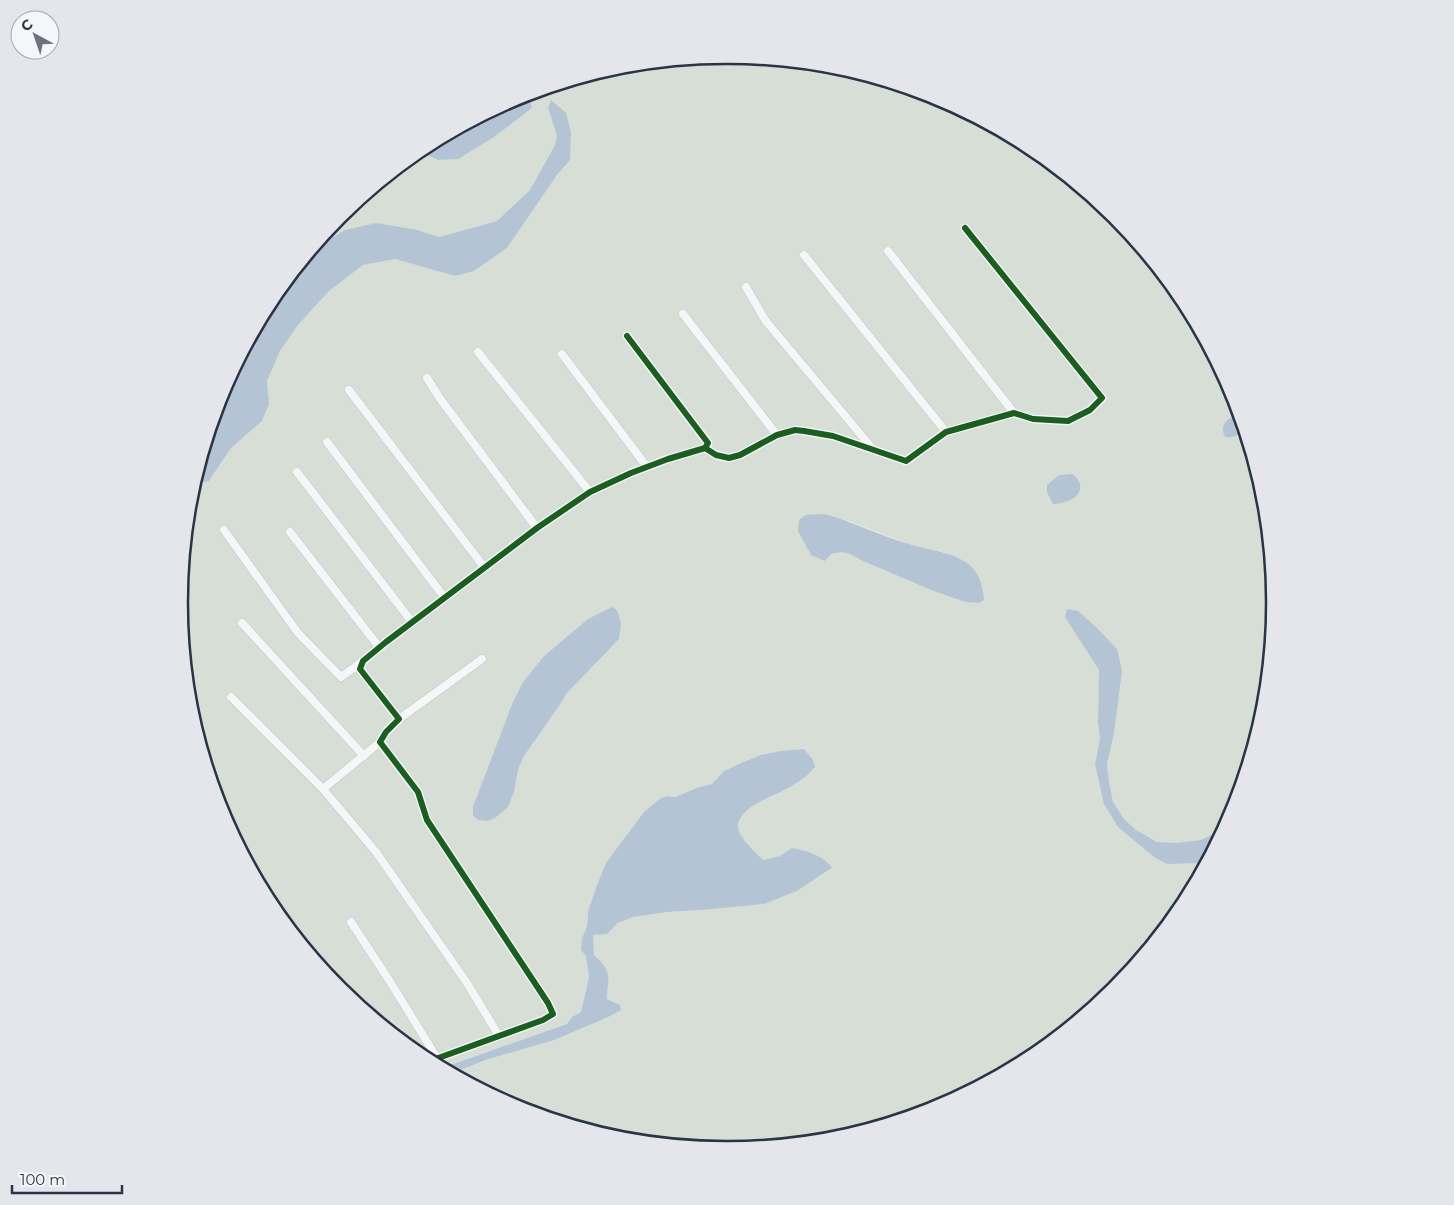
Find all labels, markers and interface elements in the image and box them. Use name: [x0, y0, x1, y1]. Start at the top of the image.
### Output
north arrow: [10, 10, 60, 60]
text: С: [17, 15, 36, 35]
scale bar: [12, 1162, 122, 1194]
text: 100 m: [20, 1170, 65, 1189]

